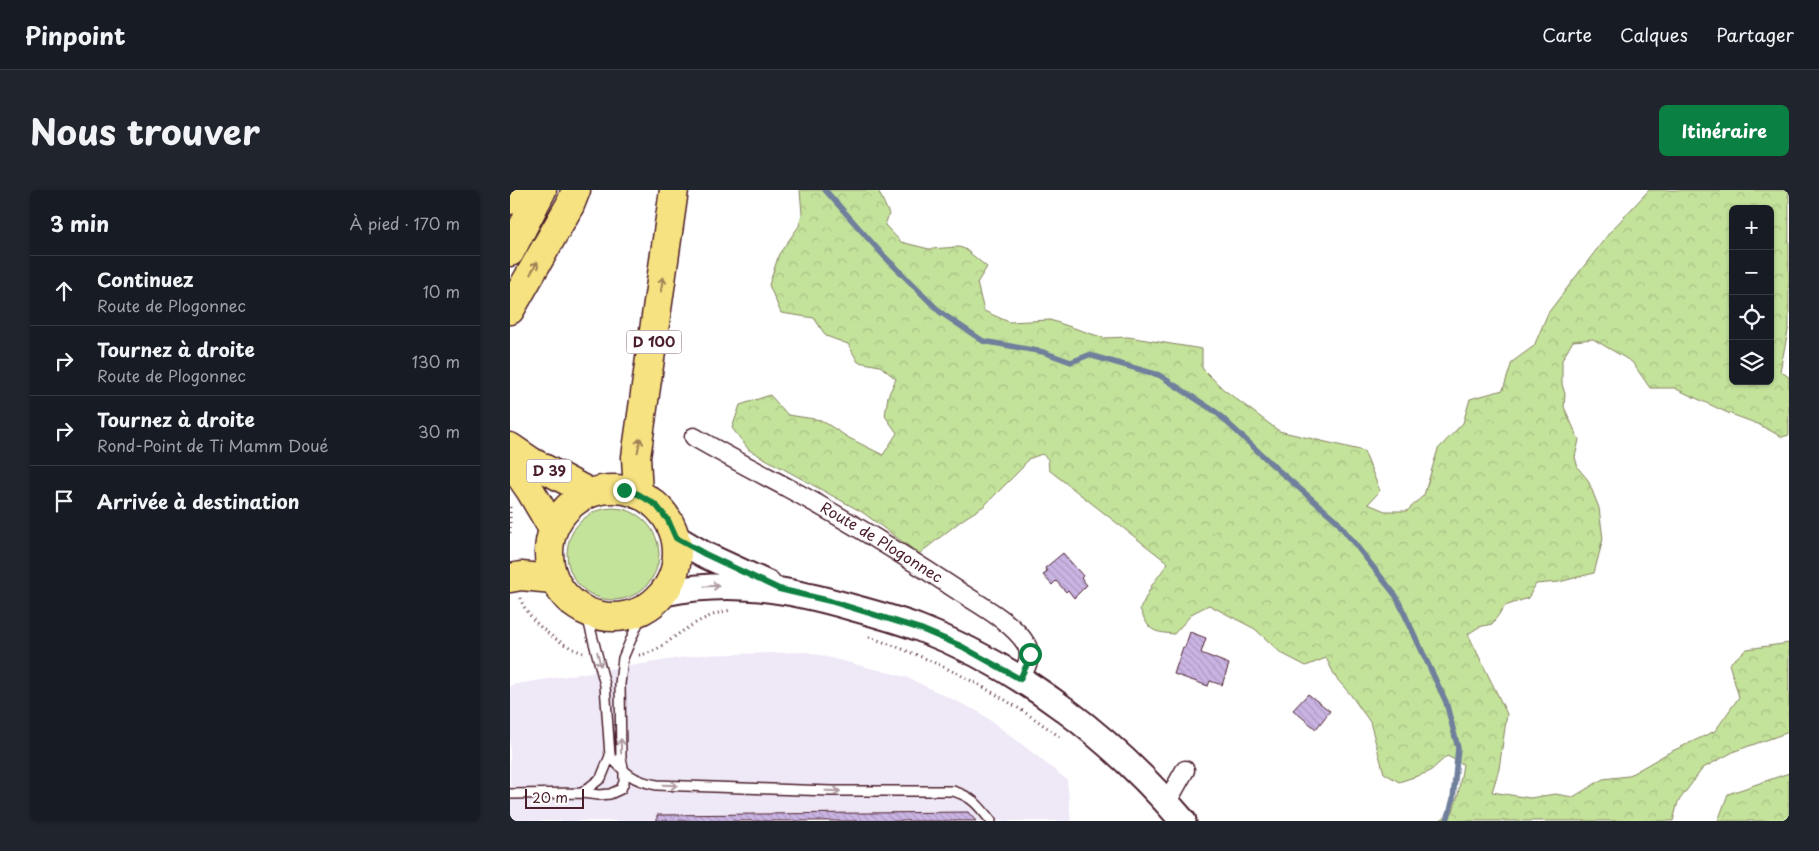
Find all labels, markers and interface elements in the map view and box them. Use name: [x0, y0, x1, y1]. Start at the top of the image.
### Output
text: Pinpoint: [25, 17, 126, 53]
text: Carte: [1542, 21, 1592, 48]
text: Calques: [1620, 21, 1688, 48]
text: Partager: [1716, 21, 1794, 48]
text: Nous trouver: [30, 104, 260, 157]
button: Itinéraire: [1659, 105, 1789, 156]
map controls: [1729, 205, 1774, 385]
button: +: [1729, 205, 1774, 250]
text: 3 min: [50, 207, 109, 239]
text: À pied · 170 m: [350, 211, 460, 235]
button: −: [1729, 250, 1774, 295]
one-way arrow: [530, 261, 540, 275]
text: Continuez: [97, 265, 194, 293]
icon: ahead: [50, 277, 78, 305]
one-way arrow: [657, 277, 667, 293]
text: 10 m: [423, 279, 460, 303]
text: Route de Plogonnec: [97, 293, 246, 317]
button: locate: [1729, 295, 1774, 340]
road number: D 100: [626, 330, 682, 353]
text: Tournez à droite: [97, 335, 255, 363]
button: layers: [1729, 340, 1774, 385]
icon: right: [50, 347, 78, 375]
text: 130 m: [412, 349, 460, 373]
text: Route de Plogonnec: [97, 363, 246, 387]
text: Tournez à droite: [97, 405, 255, 433]
icon: right: [50, 417, 78, 445]
text: 30 m: [418, 419, 460, 443]
text: Rond-Point de Ti Mamm Doué: [97, 433, 329, 457]
one-way arrow: [635, 438, 644, 454]
road number: D 39: [526, 460, 572, 482]
route end: [613, 479, 636, 502]
icon: arrive: [50, 487, 78, 515]
text: Arrivée à destination: [97, 487, 300, 515]
street label: Route de Plogonnec: [816, 495, 948, 588]
one-way arrow: [703, 582, 719, 591]
route start: [1019, 643, 1042, 666]
one-way arrow: [595, 650, 604, 666]
one-way arrow: [616, 739, 626, 755]
one-way arrow: [662, 780, 678, 790]
scale bar: [525, 786, 584, 809]
one-way arrow: [824, 786, 840, 796]
text: 20 m: [532, 787, 568, 808]

